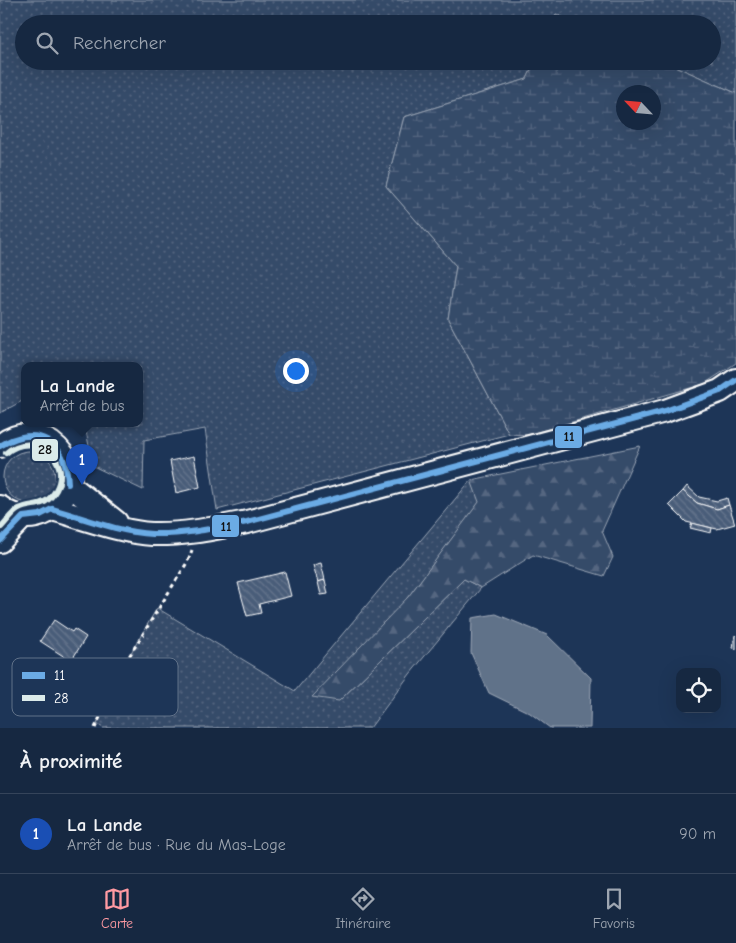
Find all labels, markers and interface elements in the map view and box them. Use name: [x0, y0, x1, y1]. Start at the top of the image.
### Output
search box: [15, 15, 721, 70]
icon: search: [33, 29, 61, 57]
text: Rechercher: [73, 32, 166, 54]
north arrow: [616, 85, 661, 130]
your location: [283, 358, 309, 384]
popup: [21, 362, 143, 427]
text: La Lande: [40, 375, 115, 397]
text: Arrêt de bus: [40, 397, 124, 415]
line badge: 11: [554, 425, 583, 449]
text: 11: [563, 428, 575, 445]
line badge: 28: [31, 438, 59, 462]
text: 28: [38, 441, 52, 458]
pin: 1: [66, 444, 98, 485]
line badge: 11: [211, 514, 240, 538]
text: 11: [220, 518, 232, 535]
legend: [12, 658, 178, 716]
text: 11: [54, 667, 65, 684]
map controls: [676, 668, 721, 713]
button: locate: [676, 668, 721, 713]
text: 28: [54, 690, 69, 707]
text: À proximité: [20, 749, 122, 773]
text: La Lande: [67, 814, 142, 836]
text: 1: [33, 825, 39, 843]
text: 90 m: [679, 825, 716, 843]
text: Arrêt de bus · Rue du Mas-Loge: [67, 836, 286, 854]
tab: Carte: [101, 885, 133, 932]
tab: Itinéraire: [335, 885, 391, 932]
tab: Favoris: [593, 885, 635, 932]

